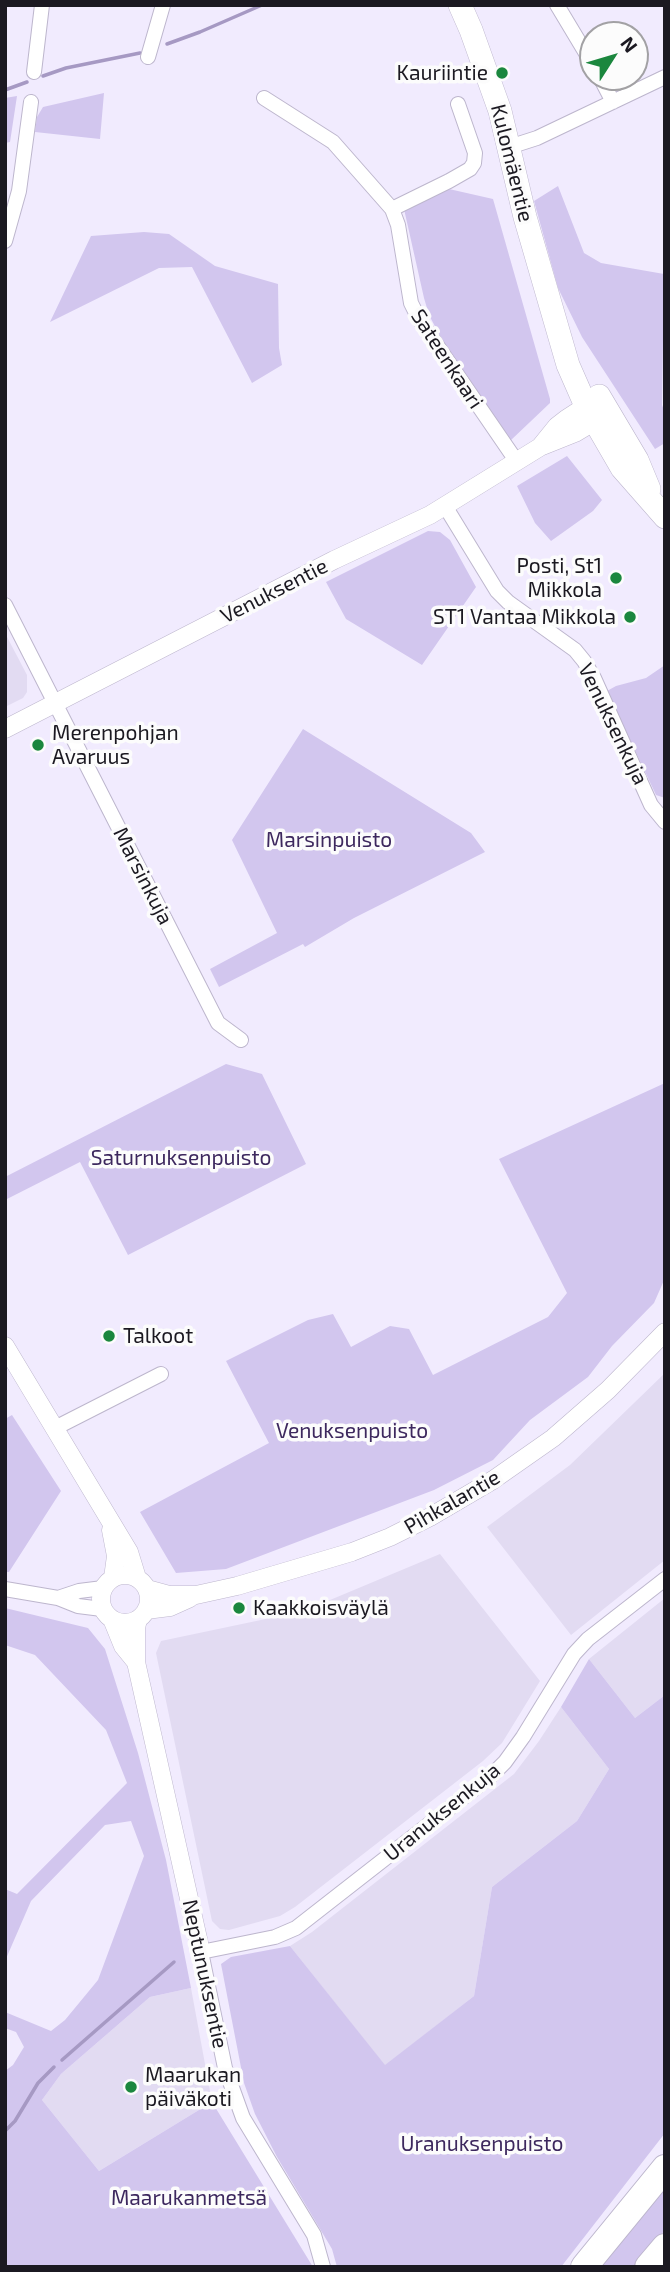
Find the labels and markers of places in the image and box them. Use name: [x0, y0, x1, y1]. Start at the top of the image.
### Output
place label: Kauriintie: [397, 60, 488, 86]
marker: Kauriintie: [494, 65, 510, 81]
place label: Posti, St1 Mikkola: [516, 553, 602, 603]
marker: Posti, St1 Mikkola: [608, 570, 624, 586]
place label: ST1 Vantaa Mikkola: [433, 604, 616, 630]
marker: ST1 Vantaa Mikkola: [622, 609, 638, 625]
place label: Merenpohjan Avaruus: [52, 720, 179, 770]
marker: Merenpohjan Avaruus: [30, 737, 46, 753]
place label: Talkoot: [123, 1323, 193, 1349]
marker: Talkoot: [101, 1328, 117, 1344]
place label: Kaakkoisväylä: [253, 1595, 389, 1621]
marker: Kaakkoisväylä: [231, 1600, 247, 1616]
place label: Maarukan päiväkoti: [145, 2062, 241, 2112]
marker: Maarukan päiväkoti: [123, 2079, 139, 2095]

